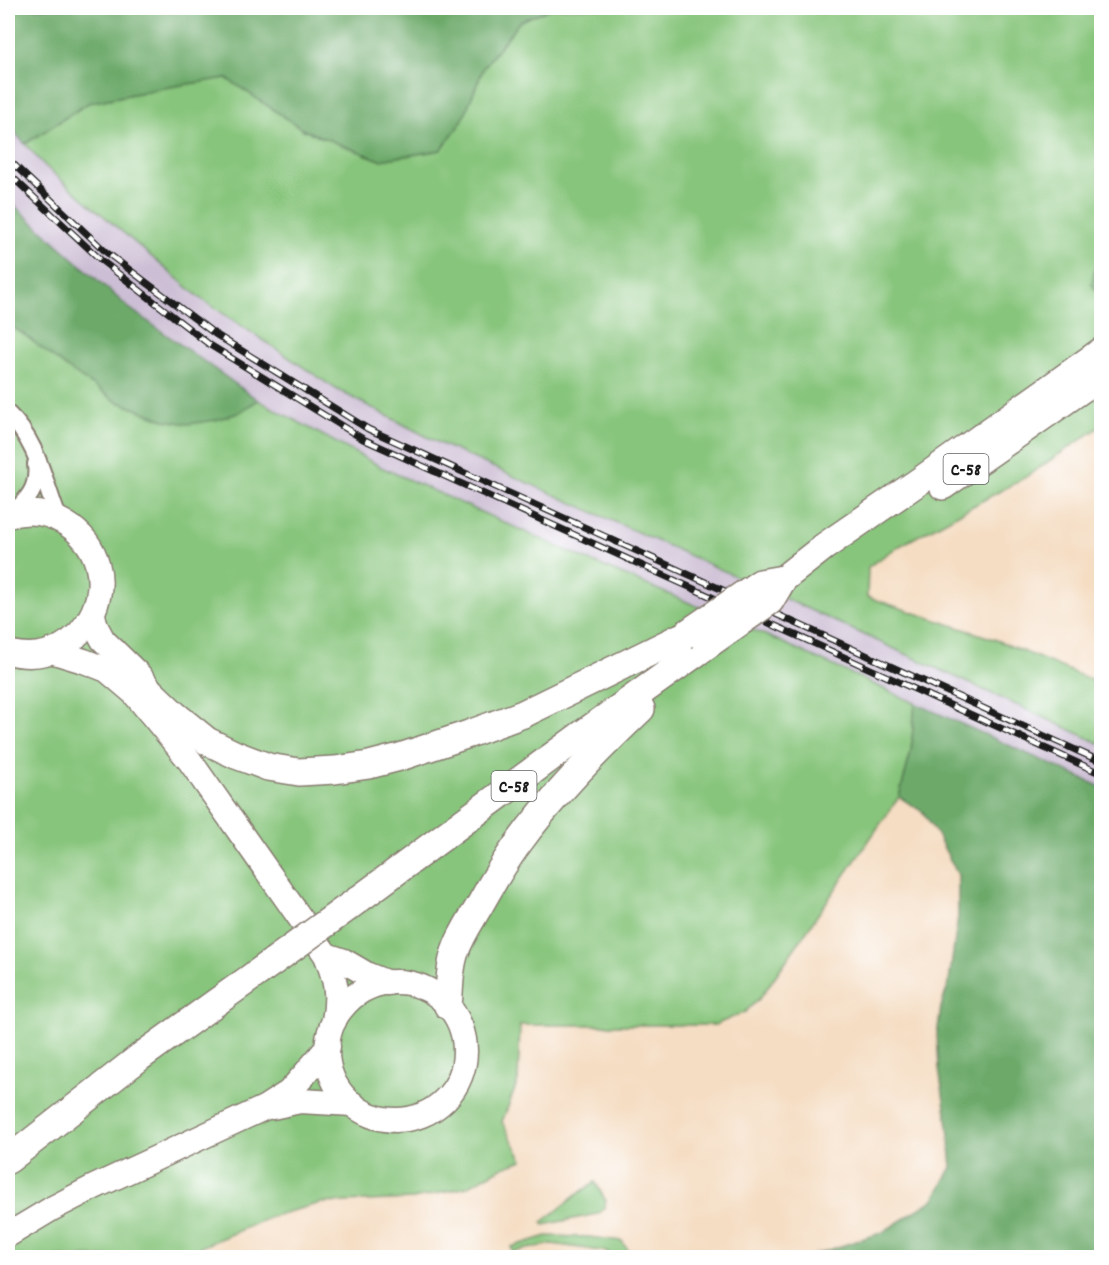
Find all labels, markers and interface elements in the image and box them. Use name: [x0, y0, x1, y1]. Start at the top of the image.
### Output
road number: C-58: [944, 454, 988, 484]
road number: C-58: [492, 771, 536, 801]

